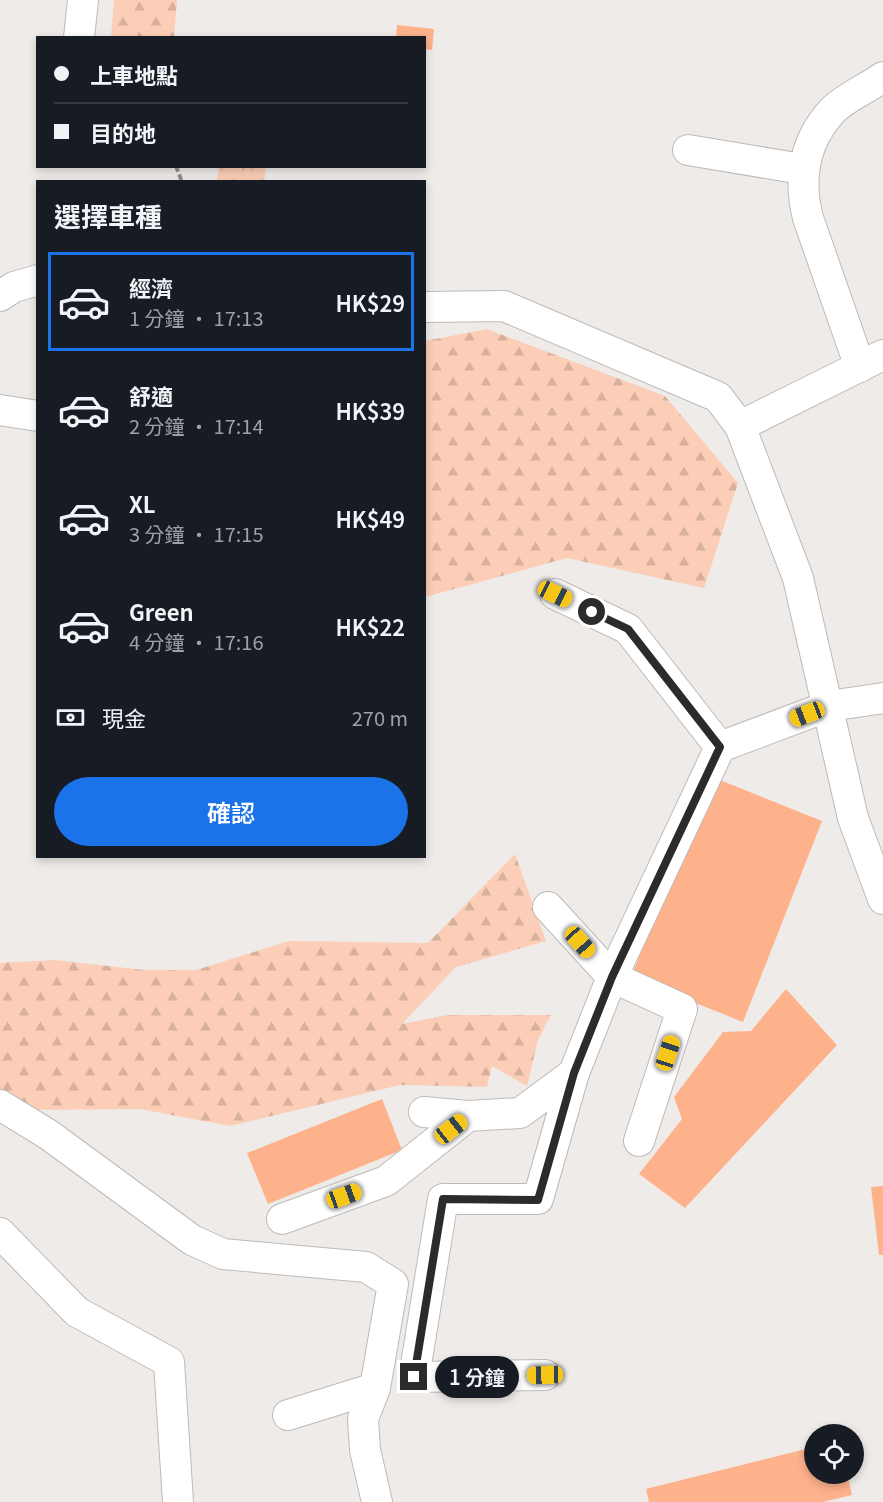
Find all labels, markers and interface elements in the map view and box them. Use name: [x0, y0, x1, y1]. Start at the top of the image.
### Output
text: 上車地點: [90, 58, 178, 90]
text: 目的地: [90, 116, 156, 148]
text: 選擇車種: [54, 196, 162, 235]
text: 經濟: [129, 271, 173, 303]
icon: car: [57, 275, 111, 329]
text: HK$29: [335, 286, 405, 318]
text: 1 分鐘 · 17:13: [129, 303, 264, 332]
text: 舒適: [129, 379, 173, 411]
icon: car: [57, 383, 111, 437]
text: HK$39: [335, 394, 405, 426]
text: 2 分鐘 · 17:14: [129, 411, 264, 440]
text: XL: [129, 487, 156, 519]
icon: car: [57, 491, 111, 545]
text: HK$49: [335, 502, 405, 534]
text: 3 分鐘 · 17:15: [129, 519, 264, 548]
car: [535, 578, 575, 610]
text: Green: [129, 595, 194, 627]
route start: [578, 598, 605, 625]
icon: car: [57, 599, 111, 653]
text: HK$22: [335, 610, 405, 642]
text: 4 分鐘 · 17:16: [129, 627, 264, 656]
car: [787, 699, 827, 729]
icon: cash: [54, 701, 87, 734]
text: 現金: [102, 701, 146, 733]
text: 270 m: [352, 703, 408, 732]
button: 確認: [54, 777, 408, 846]
car: [561, 923, 599, 961]
car: [654, 1033, 682, 1073]
car: [431, 1111, 471, 1147]
car: [324, 1181, 364, 1211]
callout: 1 分鐘: [435, 1356, 519, 1398]
text: 1 分鐘: [449, 1362, 505, 1391]
route end: [400, 1363, 427, 1390]
car: [527, 1366, 563, 1384]
map controls: [804, 1424, 864, 1484]
button: locate: [804, 1424, 864, 1484]

